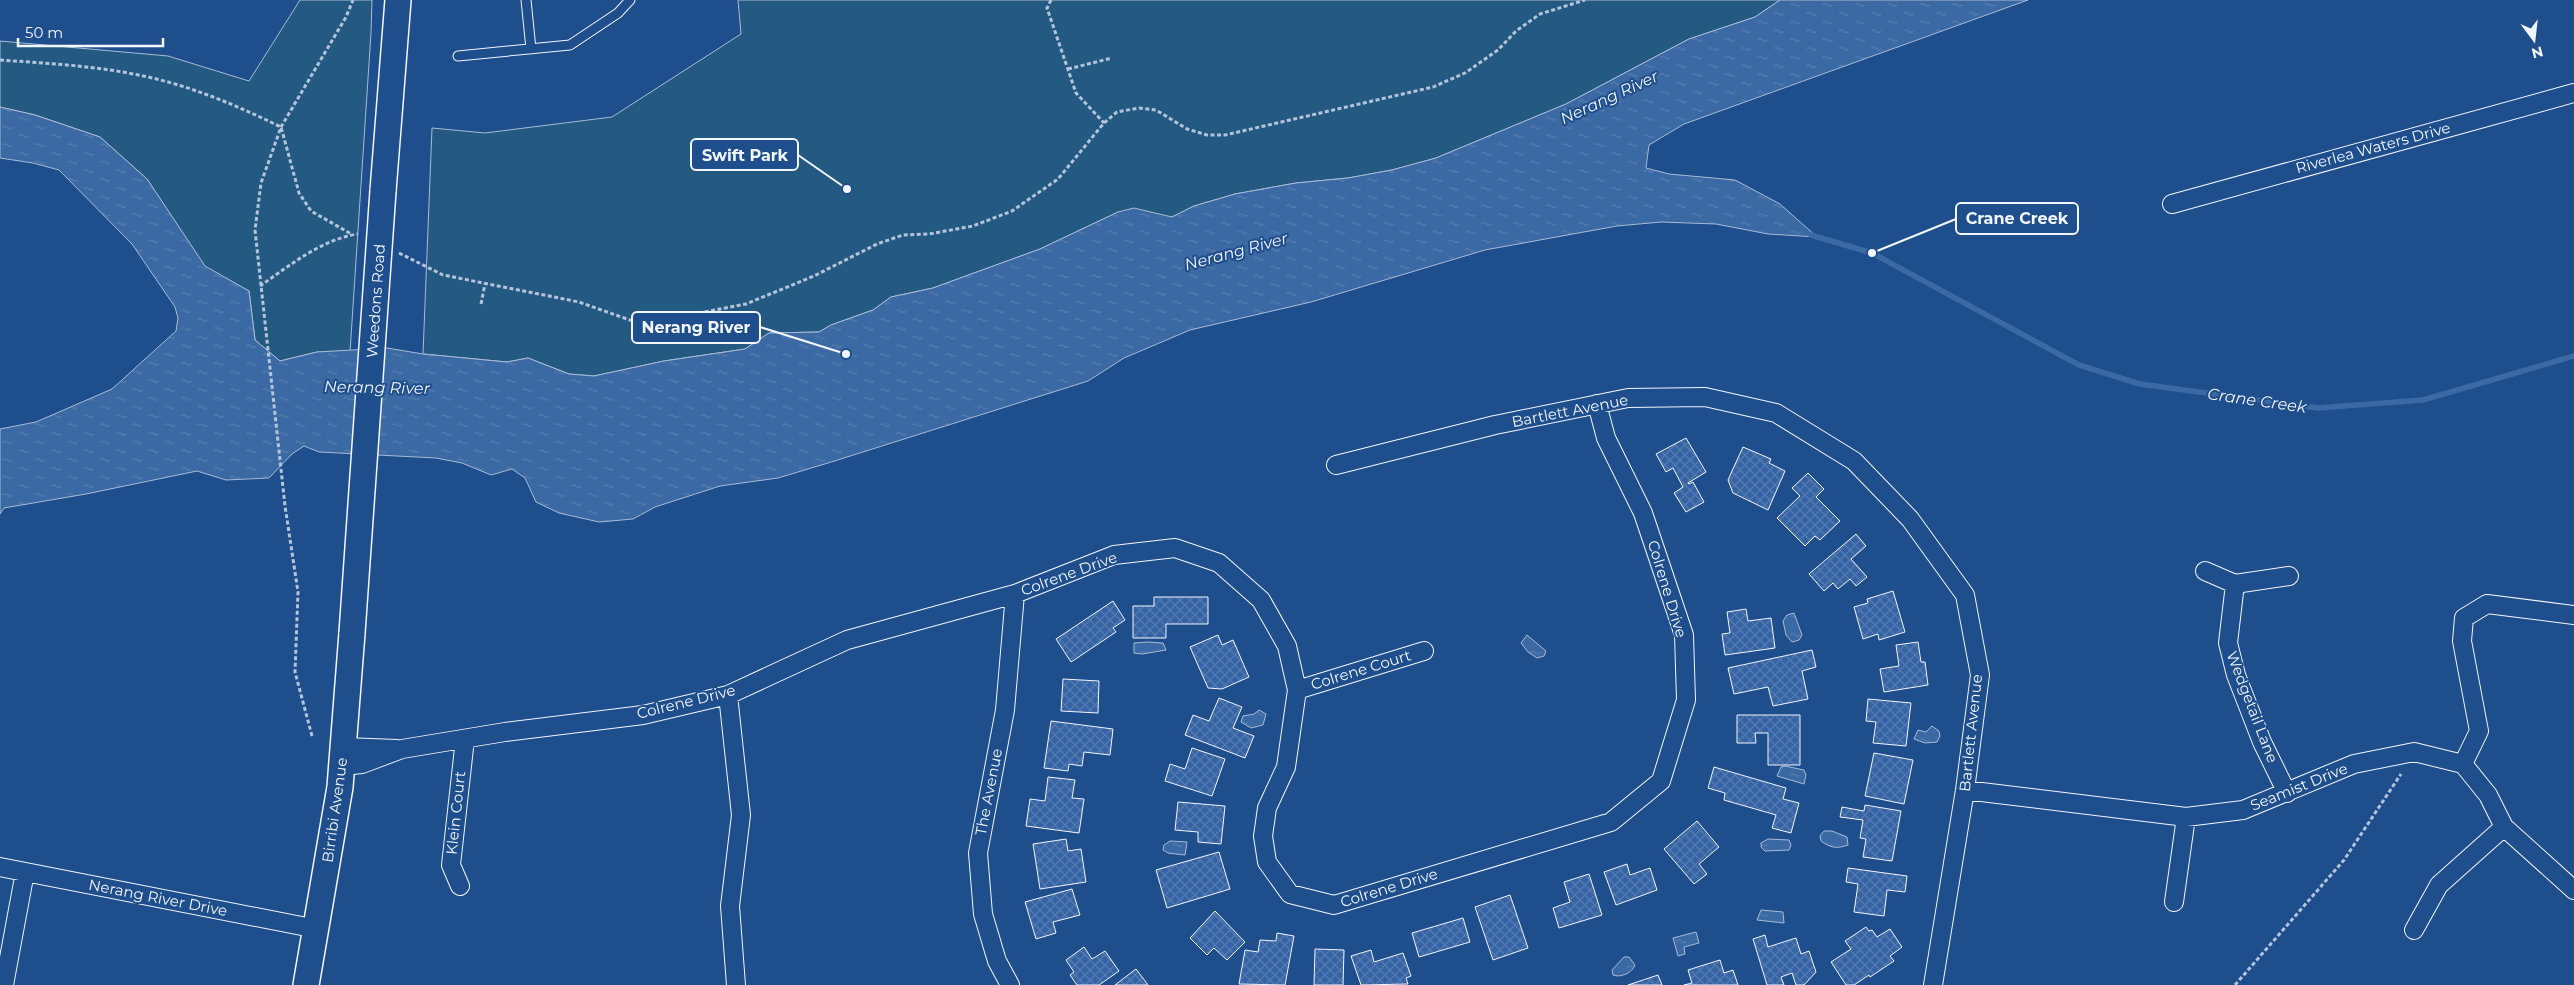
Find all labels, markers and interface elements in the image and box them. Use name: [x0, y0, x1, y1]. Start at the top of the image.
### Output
scale bar: [18, 15, 162, 47]
north arrow: [2509, 15, 2559, 65]
text: 50 m: [25, 23, 63, 42]
text: N: [2530, 42, 2545, 63]
water label: Nerang River: [1557, 66, 1662, 128]
street label: Riverlea Waters Drive: [2293, 118, 2452, 177]
callout: Swift Park: [691, 139, 798, 170]
text: Swift Park: [702, 146, 789, 165]
callout: Crane Creek: [1956, 203, 2078, 234]
text: Crane Creek: [1966, 209, 2069, 228]
water label: Nerang River: [1182, 228, 1290, 274]
street label: Weedons Road: [362, 243, 389, 359]
callout: Nerang River: [632, 312, 760, 343]
text: Nerang River: [642, 318, 751, 337]
water label: Nerang River: [324, 377, 431, 398]
water label: Crane Creek: [2206, 384, 2309, 417]
street label: Bartlett Avenue: [1510, 390, 1630, 431]
street label: Colrene Drive: [1644, 538, 1691, 640]
street label: Colrene Drive: [1018, 547, 1120, 600]
street label: Colrene Court: [1308, 645, 1413, 694]
street label: Wedgetail Lane: [2222, 648, 2282, 765]
street label: Bartlett Avenue: [1955, 673, 1986, 793]
street label: Colrene Drive: [635, 680, 737, 723]
street label: The Avenue: [971, 747, 1006, 837]
street label: Birribi Avenue: [318, 756, 351, 864]
street label: Seamist Drive: [2247, 758, 2350, 815]
street label: Klein Court: [442, 770, 469, 856]
street label: Colrene Drive: [1338, 864, 1440, 911]
street label: Nerang River Drive: [87, 875, 229, 920]

